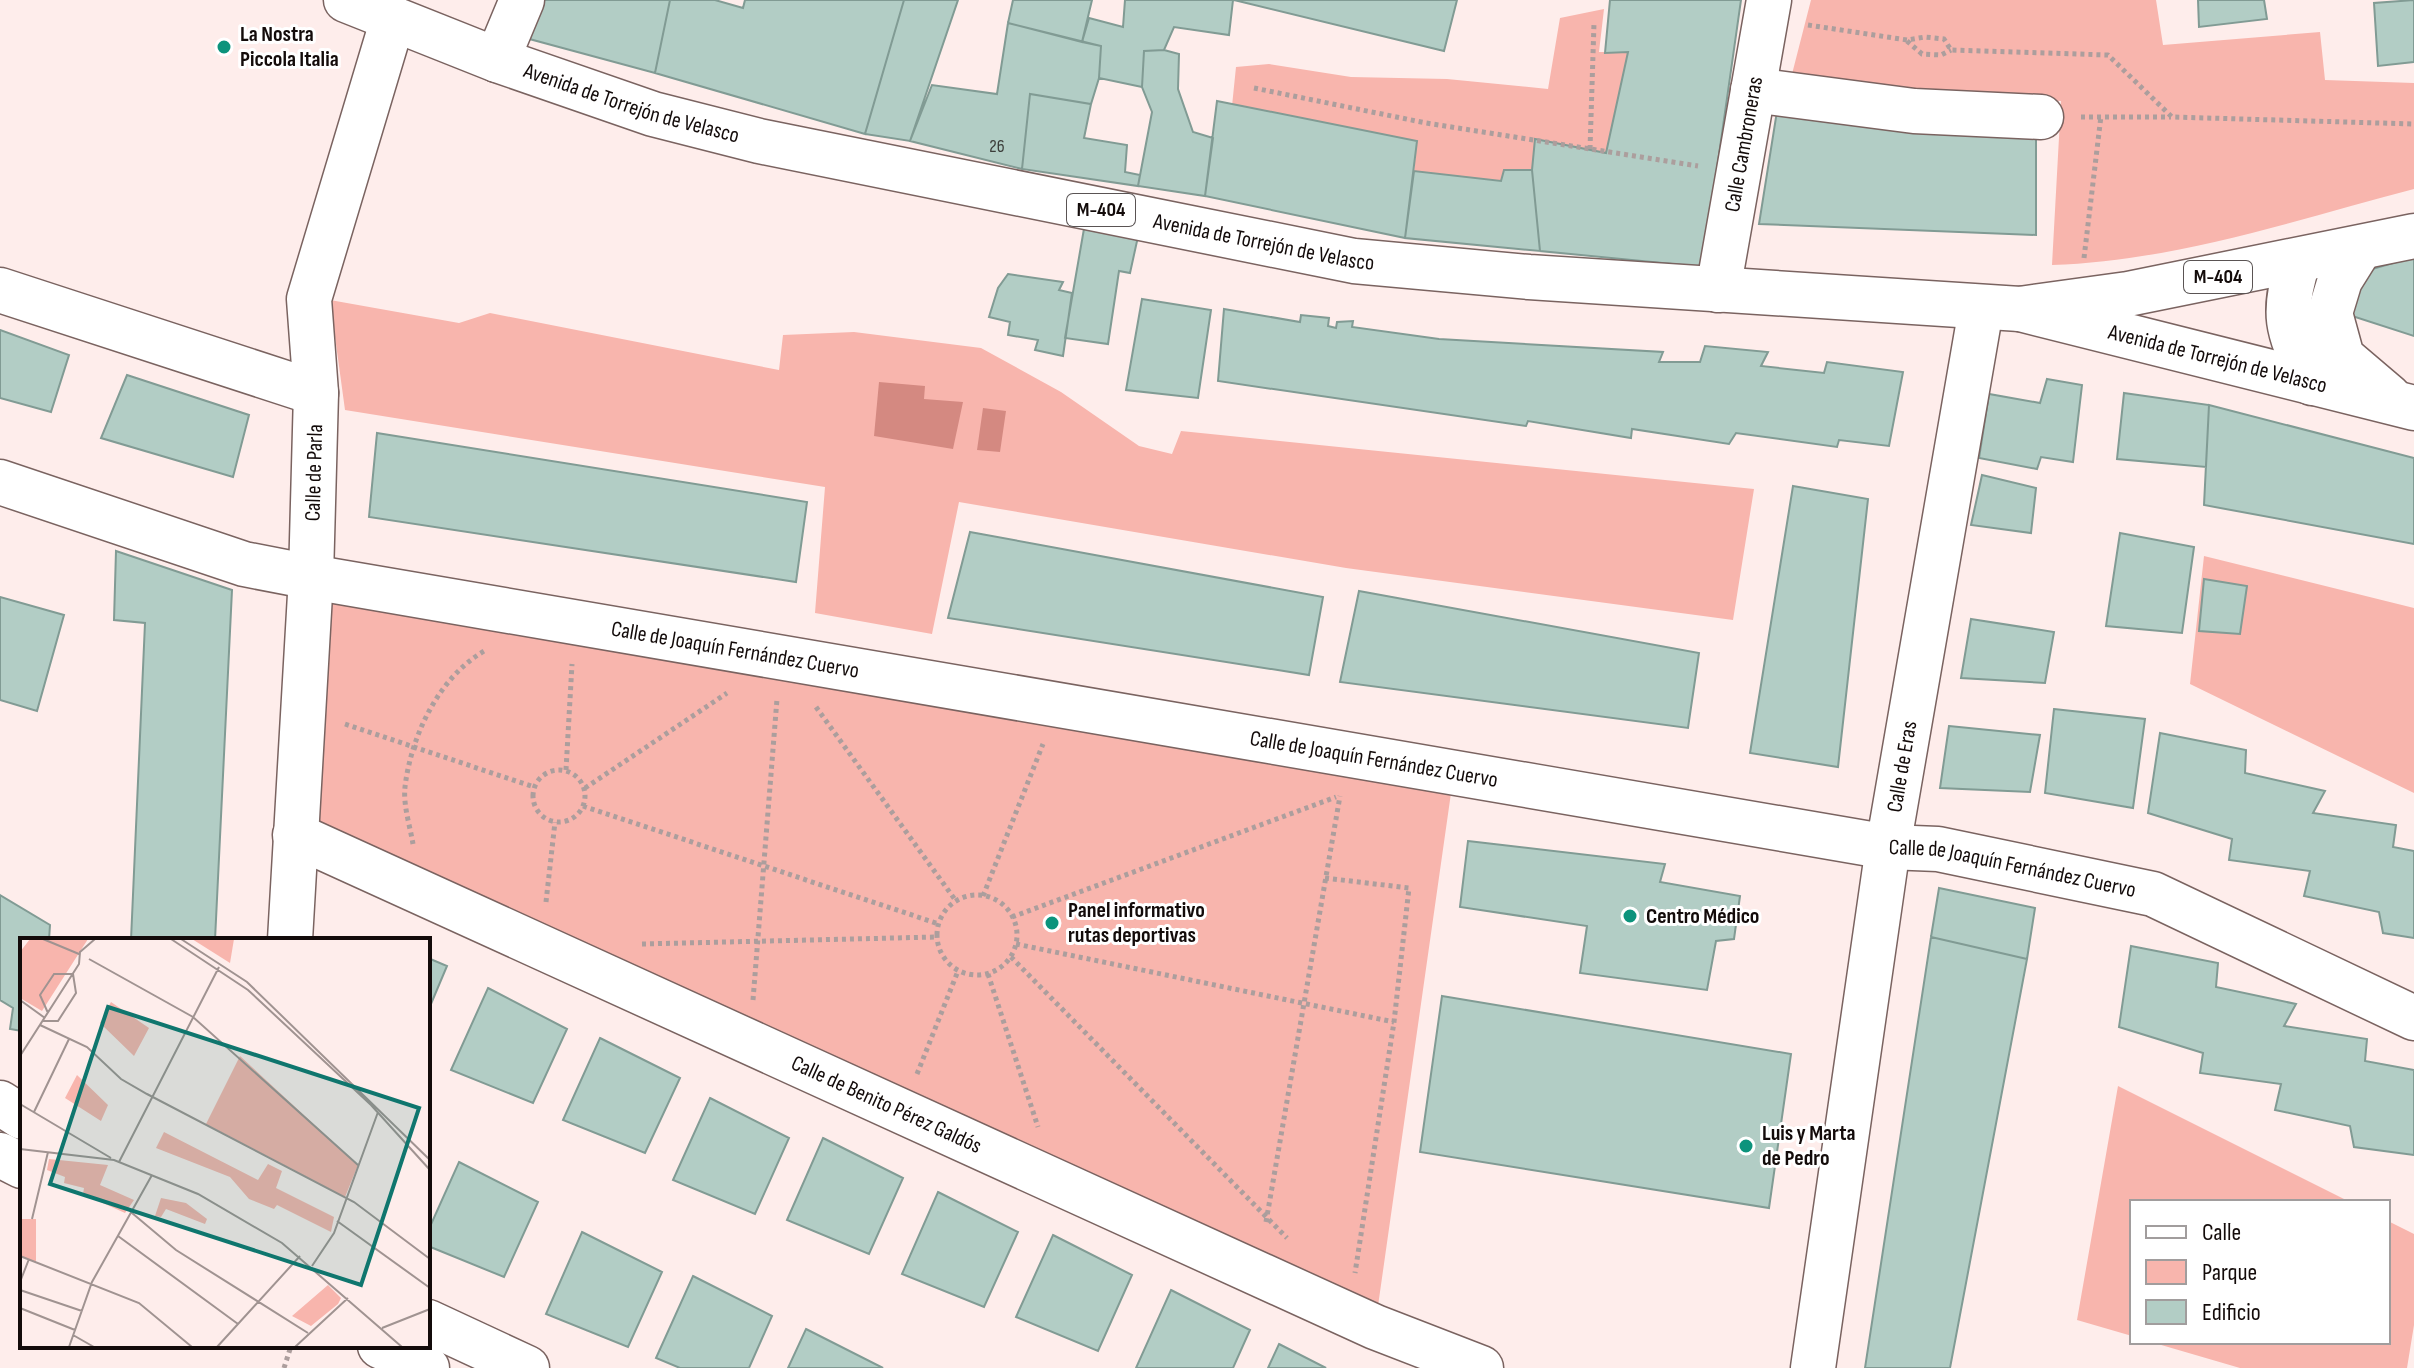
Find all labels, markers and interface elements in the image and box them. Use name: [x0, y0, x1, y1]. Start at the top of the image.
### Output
place label: La Nostra Piccola Italia: [240, 21, 339, 73]
marker: La Nostra Piccola Italia: [215, 38, 233, 56]
street label: Avenida de Torrejón de Velasco: [519, 57, 742, 149]
street label: Calle Cambroneras: [1718, 74, 1769, 214]
house number: 26: [989, 136, 1005, 157]
road number: M-404: [1067, 194, 1135, 226]
street label: Avenida de Torrejón de Velasco: [1150, 207, 1375, 276]
road number: M-404: [2184, 261, 2252, 293]
street label: Avenida de Torrejón de Velasco: [2105, 318, 2330, 399]
street label: Calle de Parla: [299, 424, 329, 522]
street label: Calle de Joaquín Fernández Cuervo: [609, 615, 861, 684]
street label: Calle de Eras: [1881, 719, 1923, 814]
street label: Calle de Joaquín Fernández Cuervo: [1248, 724, 1500, 793]
street label: Calle de Joaquín Fernández Cuervo: [1888, 834, 2138, 904]
place label: Panel informativo rutas deportivas: [1068, 897, 1205, 949]
place label: Centro Médico: [1646, 903, 1759, 930]
marker: Centro Médico: [1621, 907, 1639, 925]
marker: Panel informativo rutas deportivas: [1043, 914, 1061, 932]
inset map: [20, 938, 430, 1348]
street label: Calle de Benito Pérez Galdós: [787, 1049, 986, 1160]
place label: Luis y Marta de Pedro: [1762, 1120, 1855, 1172]
marker: Luis y Marta de Pedro: [1737, 1137, 1755, 1155]
legend: [2130, 1200, 2390, 1344]
text: Calle: [2202, 1218, 2241, 1247]
text: Parque: [2202, 1258, 2257, 1287]
text: Edificio: [2202, 1298, 2261, 1327]

